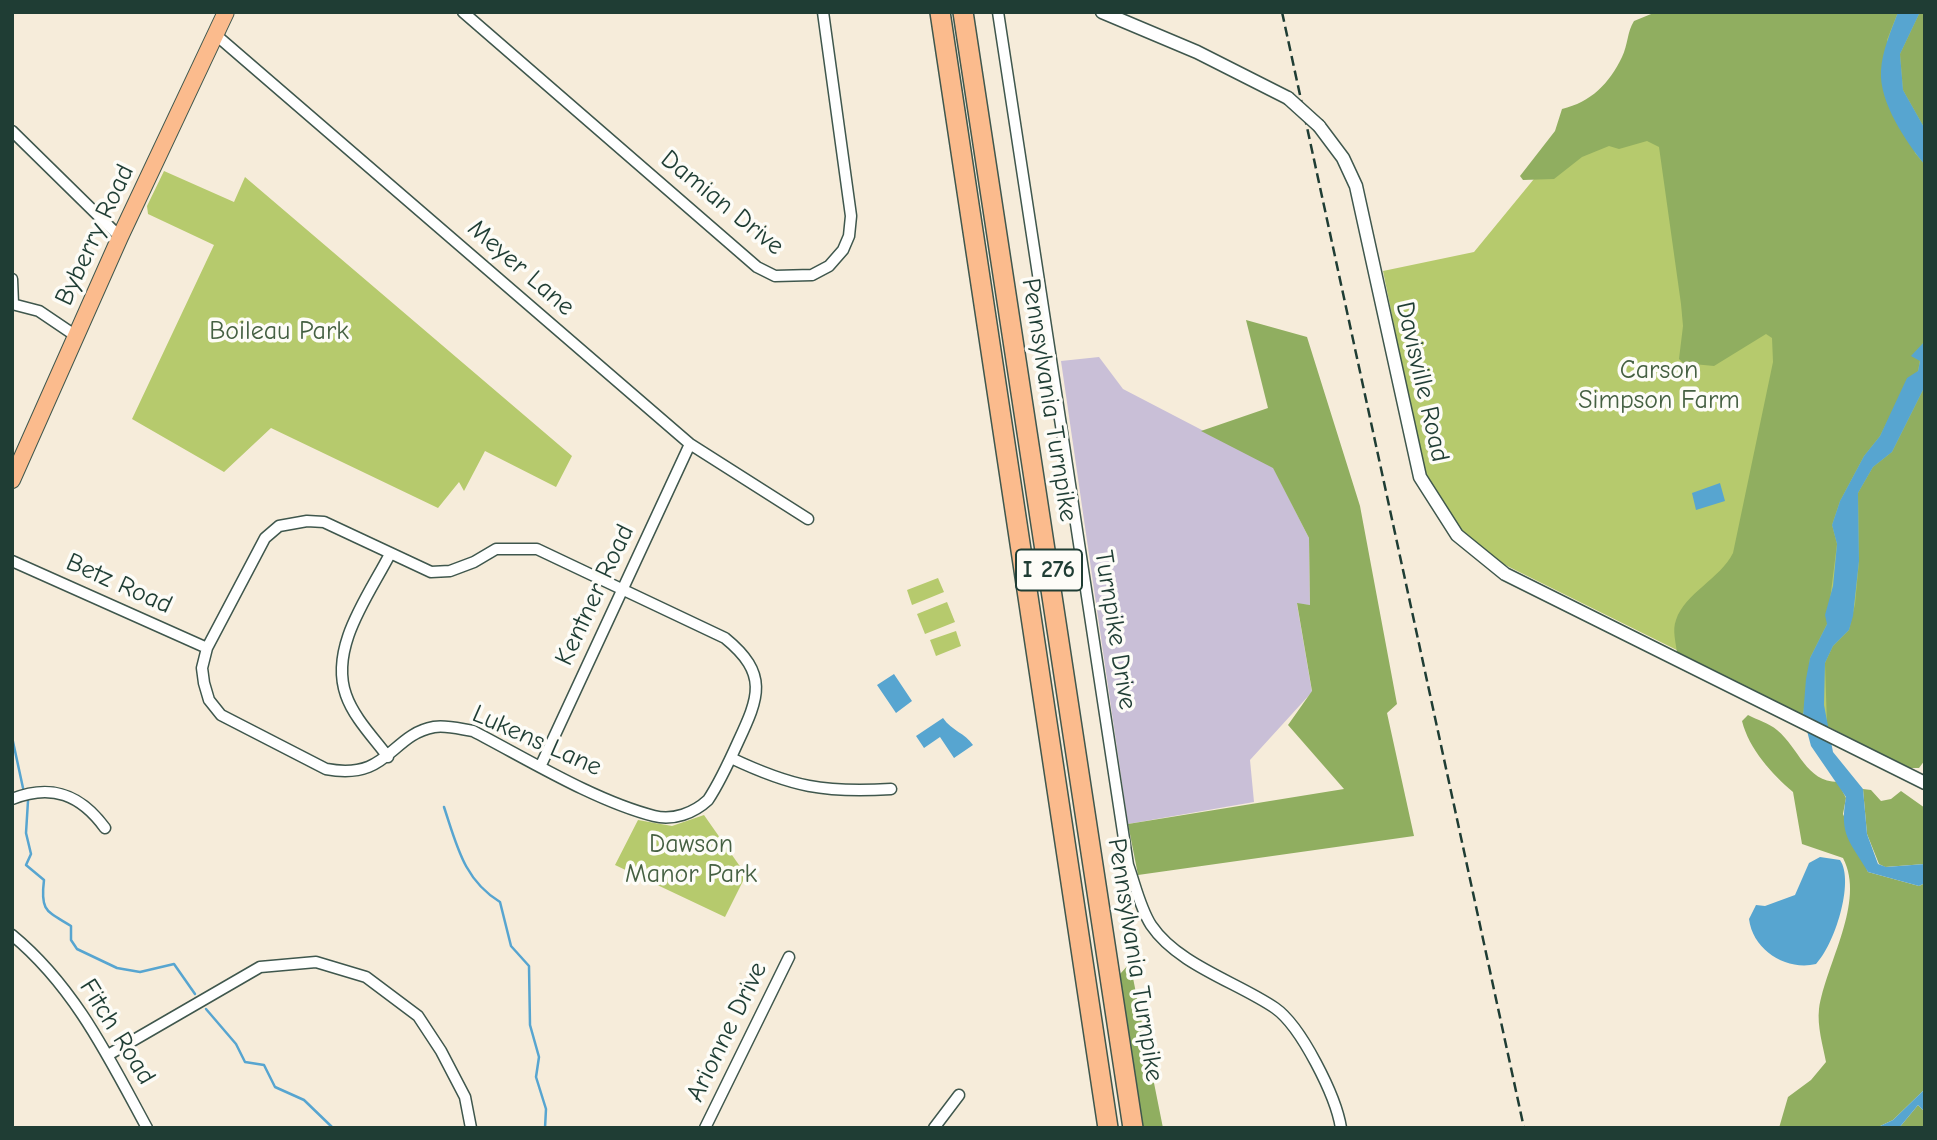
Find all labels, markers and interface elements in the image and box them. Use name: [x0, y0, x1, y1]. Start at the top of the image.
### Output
street label: Damian Drive: [654, 144, 790, 262]
street label: Byberry Road: [49, 160, 141, 310]
street label: Meyer Lane: [461, 213, 581, 323]
street label: Pennsylvania Turnpike: [1014, 276, 1084, 524]
street label: Davisville Road: [1388, 299, 1456, 465]
park label: Boileau Park: [209, 316, 349, 348]
park label: Carson Simpson Farm: [1578, 355, 1740, 416]
street label: Kentner Road: [549, 520, 641, 670]
street label: Betz Road: [61, 547, 177, 621]
street label: Turnpike Drive: [1087, 548, 1143, 712]
road number: I 276: [1016, 550, 1082, 590]
street label: Lukens Lane: [467, 699, 607, 783]
park label: Dawson Manor Park: [625, 829, 757, 890]
street label: Pennsylvania Turnpike: [1100, 836, 1170, 1084]
street label: Arionne Drive: [680, 957, 774, 1107]
street label: Fitch Road: [72, 973, 162, 1091]

